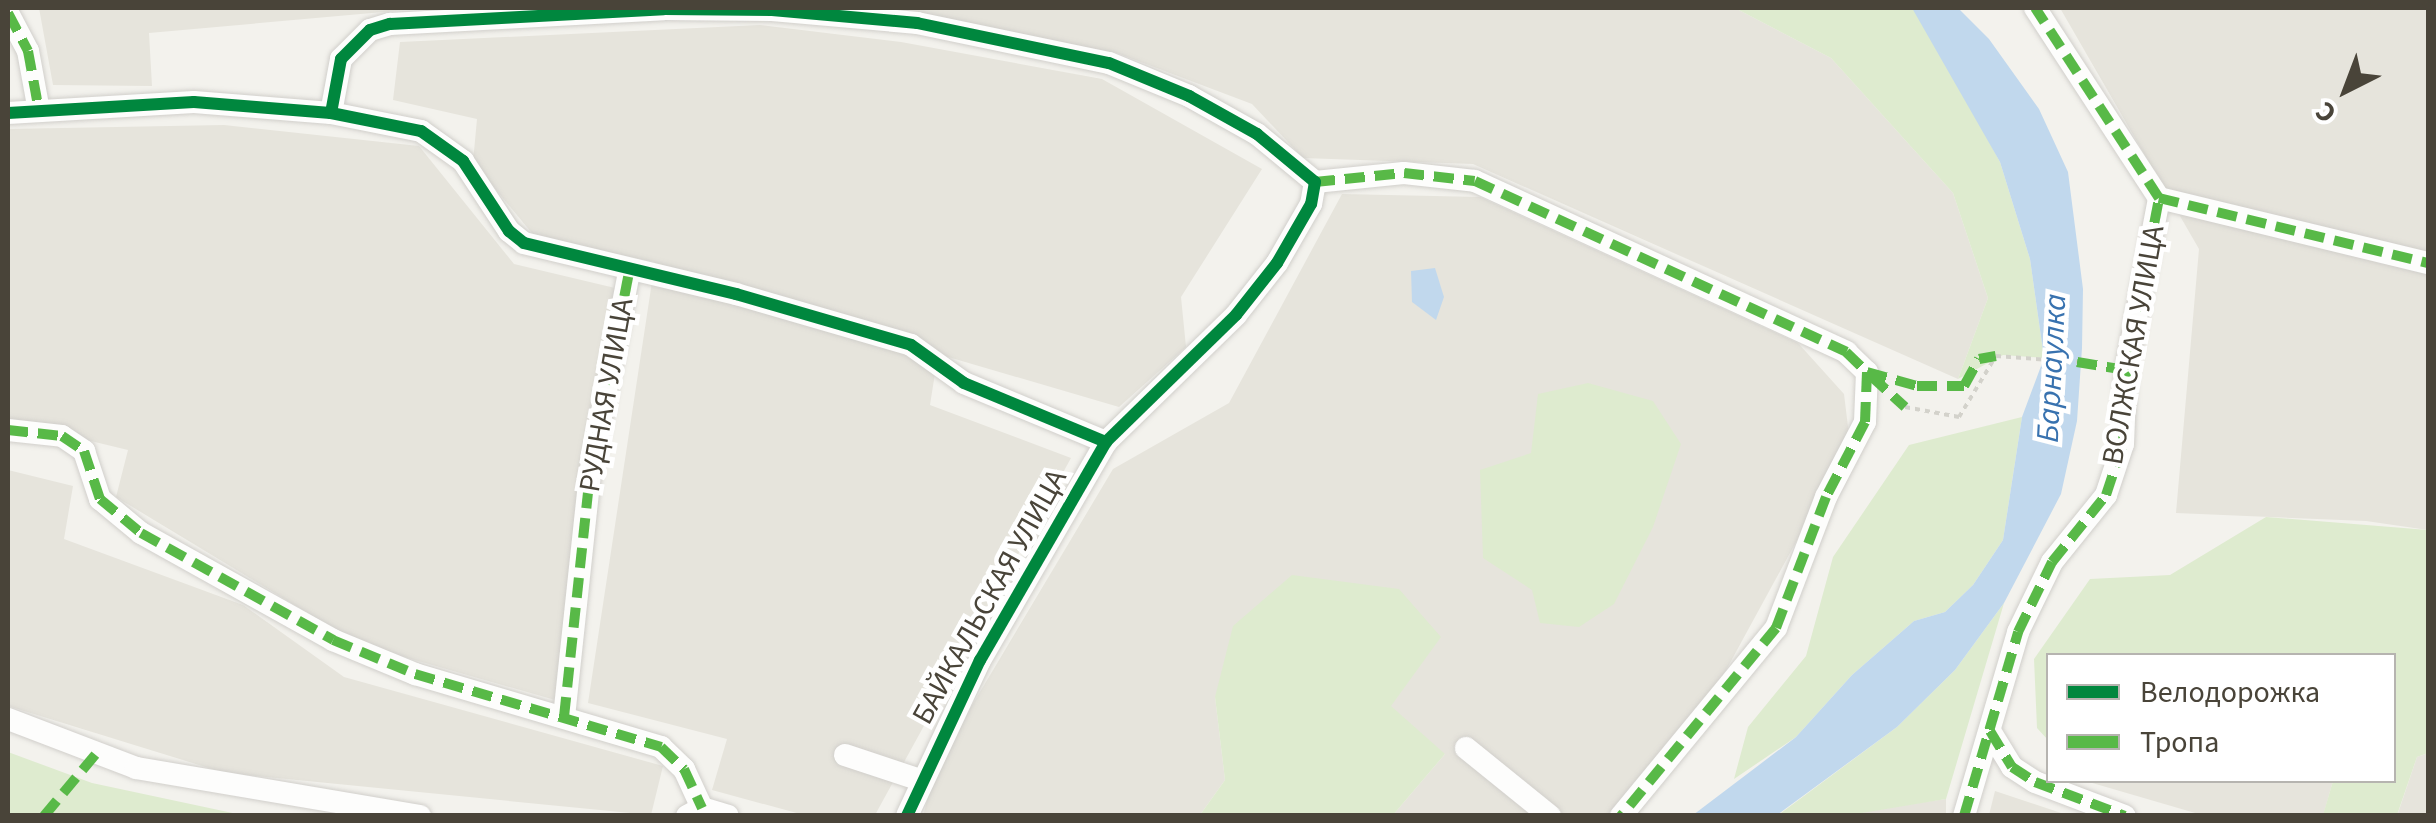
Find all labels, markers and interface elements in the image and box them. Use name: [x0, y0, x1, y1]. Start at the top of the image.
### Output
north arrow: [2296, 40, 2396, 140]
text: С: [2306, 92, 2345, 133]
street label: ВОЛЖСКАЯ УЛИЦА: [2095, 222, 2173, 468]
water label: Барнаулка: [2029, 293, 2075, 443]
street label: РУДНАЯ УЛИЦА: [572, 295, 642, 495]
street label: БАЙКАЛЬСКАЯ УЛИЦА: [905, 463, 1075, 731]
legend: [2046, 653, 2396, 783]
text: Велодорожка: [2140, 671, 2320, 714]
text: Тропа: [2140, 721, 2219, 764]

